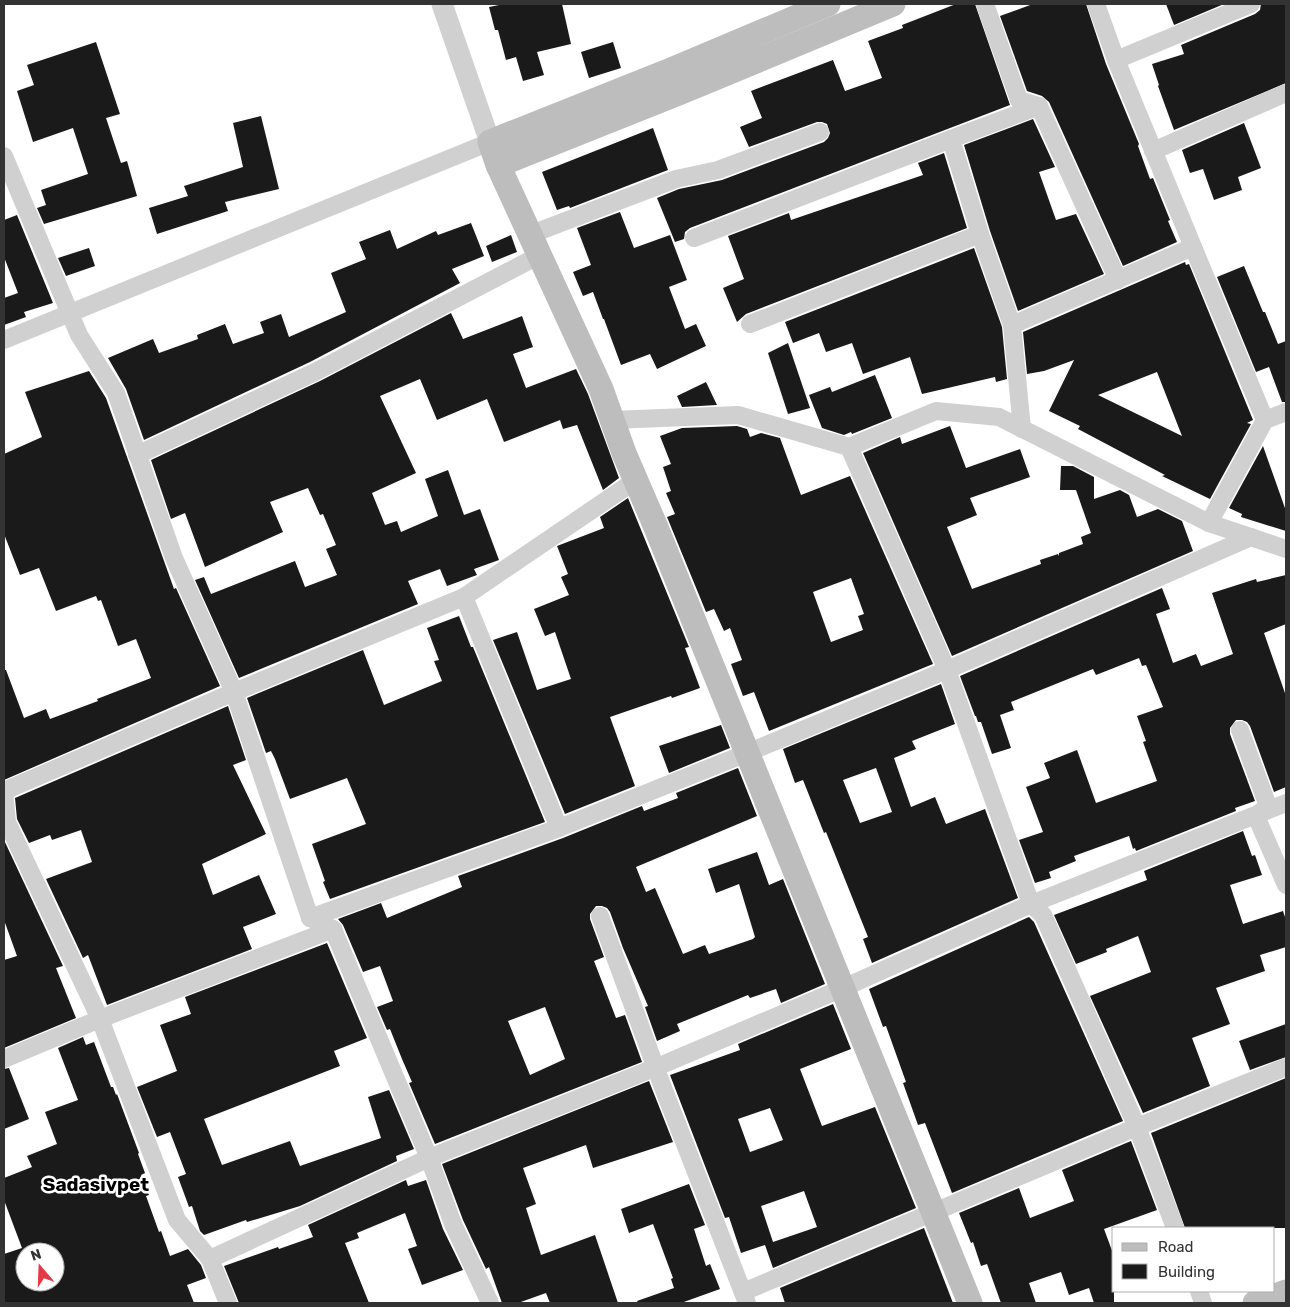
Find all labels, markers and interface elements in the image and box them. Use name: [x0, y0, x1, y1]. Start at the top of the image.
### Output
district label: Sadasivpet: [43, 1173, 149, 1196]
legend: [1112, 1227, 1275, 1292]
text: Road: [1158, 1238, 1194, 1256]
north arrow: [15, 1242, 65, 1292]
text: N: [28, 1246, 43, 1265]
text: Building: [1158, 1263, 1215, 1281]

